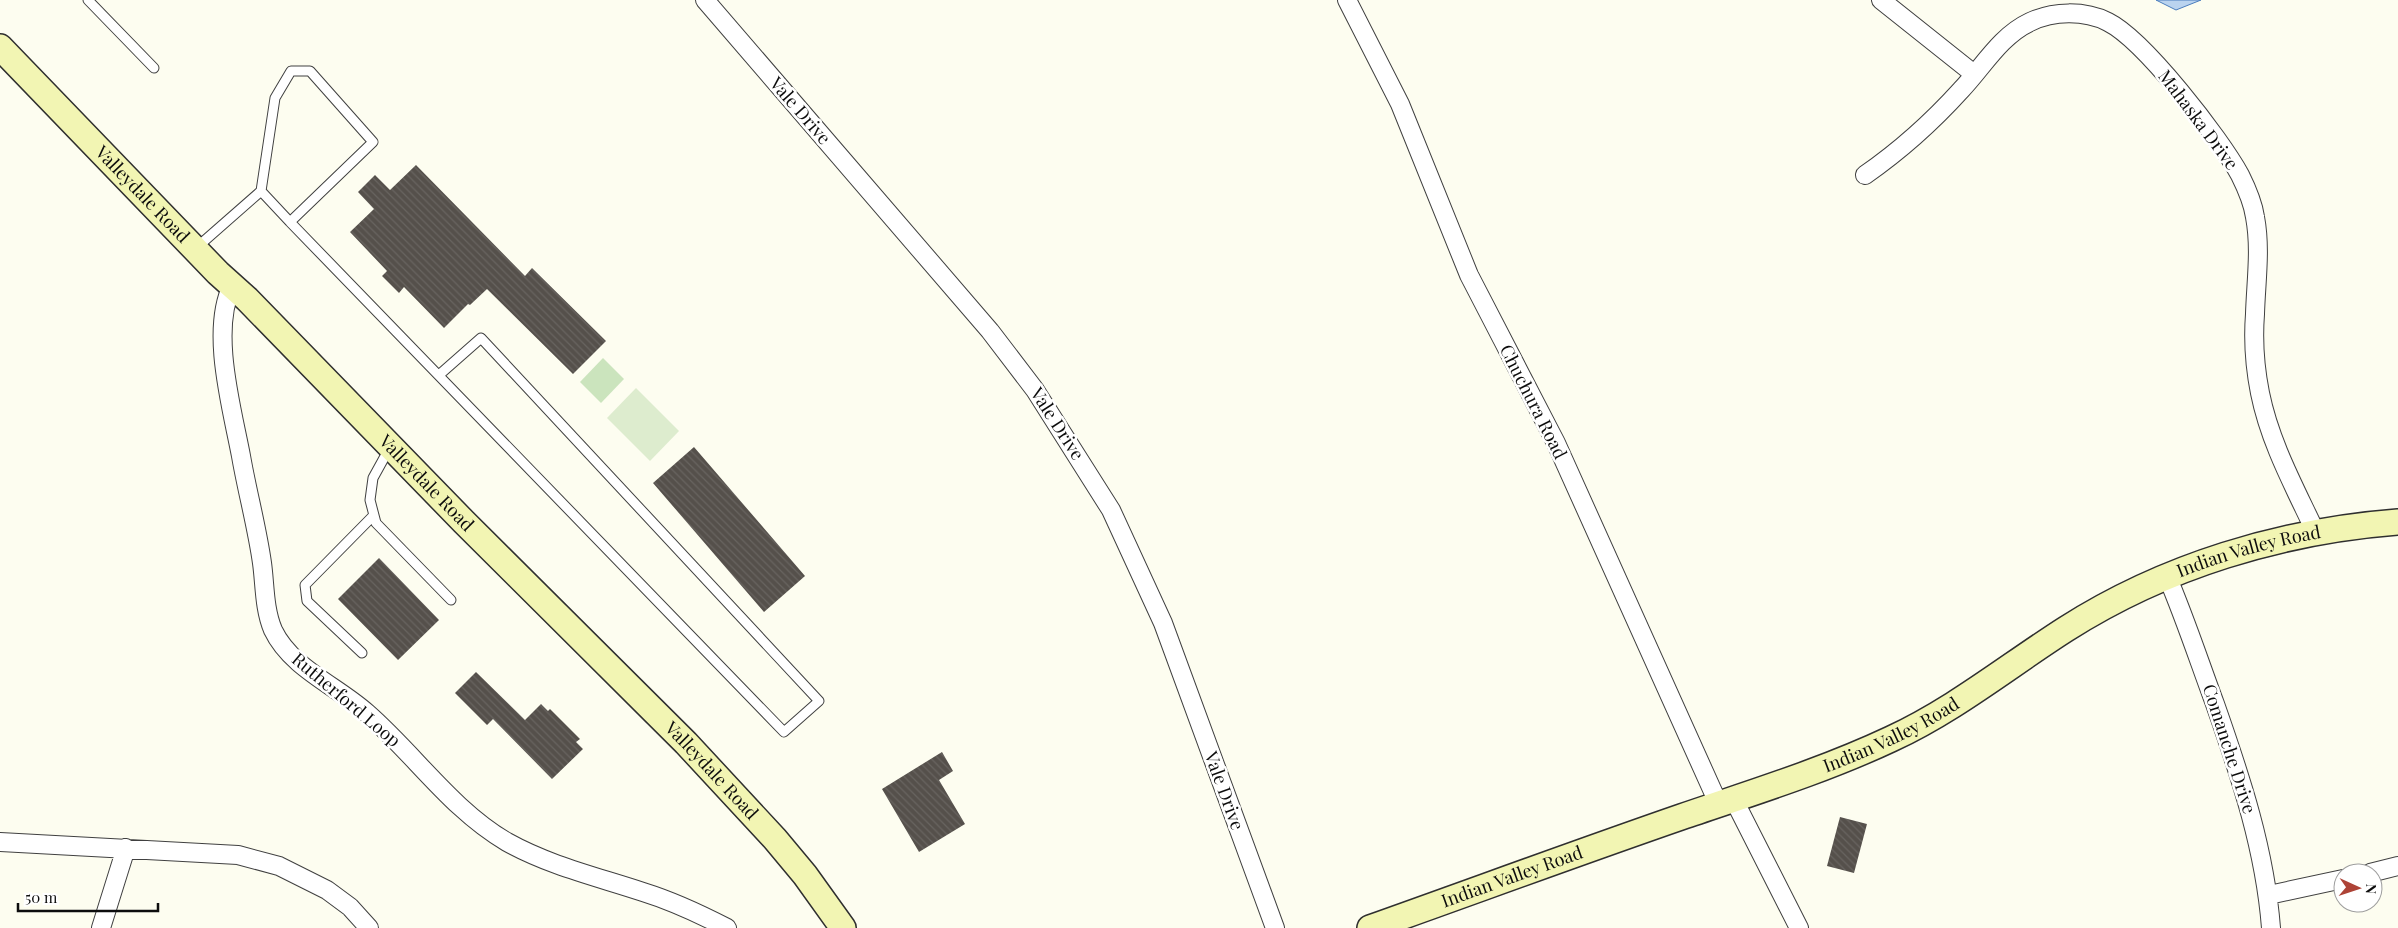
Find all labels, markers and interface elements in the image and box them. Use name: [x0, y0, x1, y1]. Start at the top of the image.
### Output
street label: Mahaska Drive: [2153, 65, 2244, 174]
street label: Vale Drive: [764, 71, 837, 149]
street label: Valleydale Road: [90, 139, 196, 248]
street label: Chuchura Road: [1495, 340, 1573, 463]
street label: Vale Drive: [1025, 382, 1090, 464]
street label: Valleydale Road: [374, 428, 480, 537]
street label: Indian Valley Road: [2173, 519, 2323, 582]
street label: Rutherford Loop: [287, 647, 406, 752]
street label: Comanche Drive: [2198, 681, 2262, 817]
street label: Indian Valley Road: [1819, 691, 1964, 778]
street label: Valleydale Road: [659, 715, 764, 825]
street label: Vale Drive: [1199, 747, 1250, 833]
street label: Indian Valley Road: [1438, 839, 1586, 912]
north arrow: [2333, 863, 2383, 913]
scale bar: [18, 880, 158, 912]
text: N: [2362, 883, 2381, 894]
text: 50 m: [25, 887, 58, 907]

